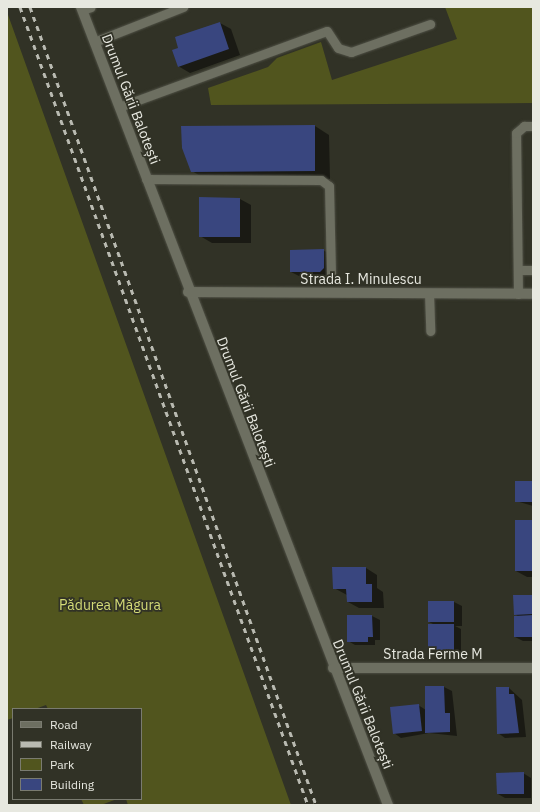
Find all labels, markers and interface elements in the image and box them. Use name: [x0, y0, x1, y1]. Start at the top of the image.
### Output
street label: Drumul Gării Balotești: [98, 31, 164, 167]
street label: Strada I. Minulescu: [300, 271, 422, 287]
street label: Drumul Gării Balotești: [213, 334, 279, 470]
park label: Pădurea Măgura: [59, 597, 161, 613]
street label: Drumul Gării Balotești: [329, 637, 397, 771]
street label: Strada Ferme M: [383, 646, 483, 662]
legend: [12, 708, 142, 800]
text: Road: [50, 717, 78, 732]
text: Railway: [50, 737, 92, 752]
text: Park: [50, 757, 74, 772]
text: Building: [50, 777, 94, 792]

